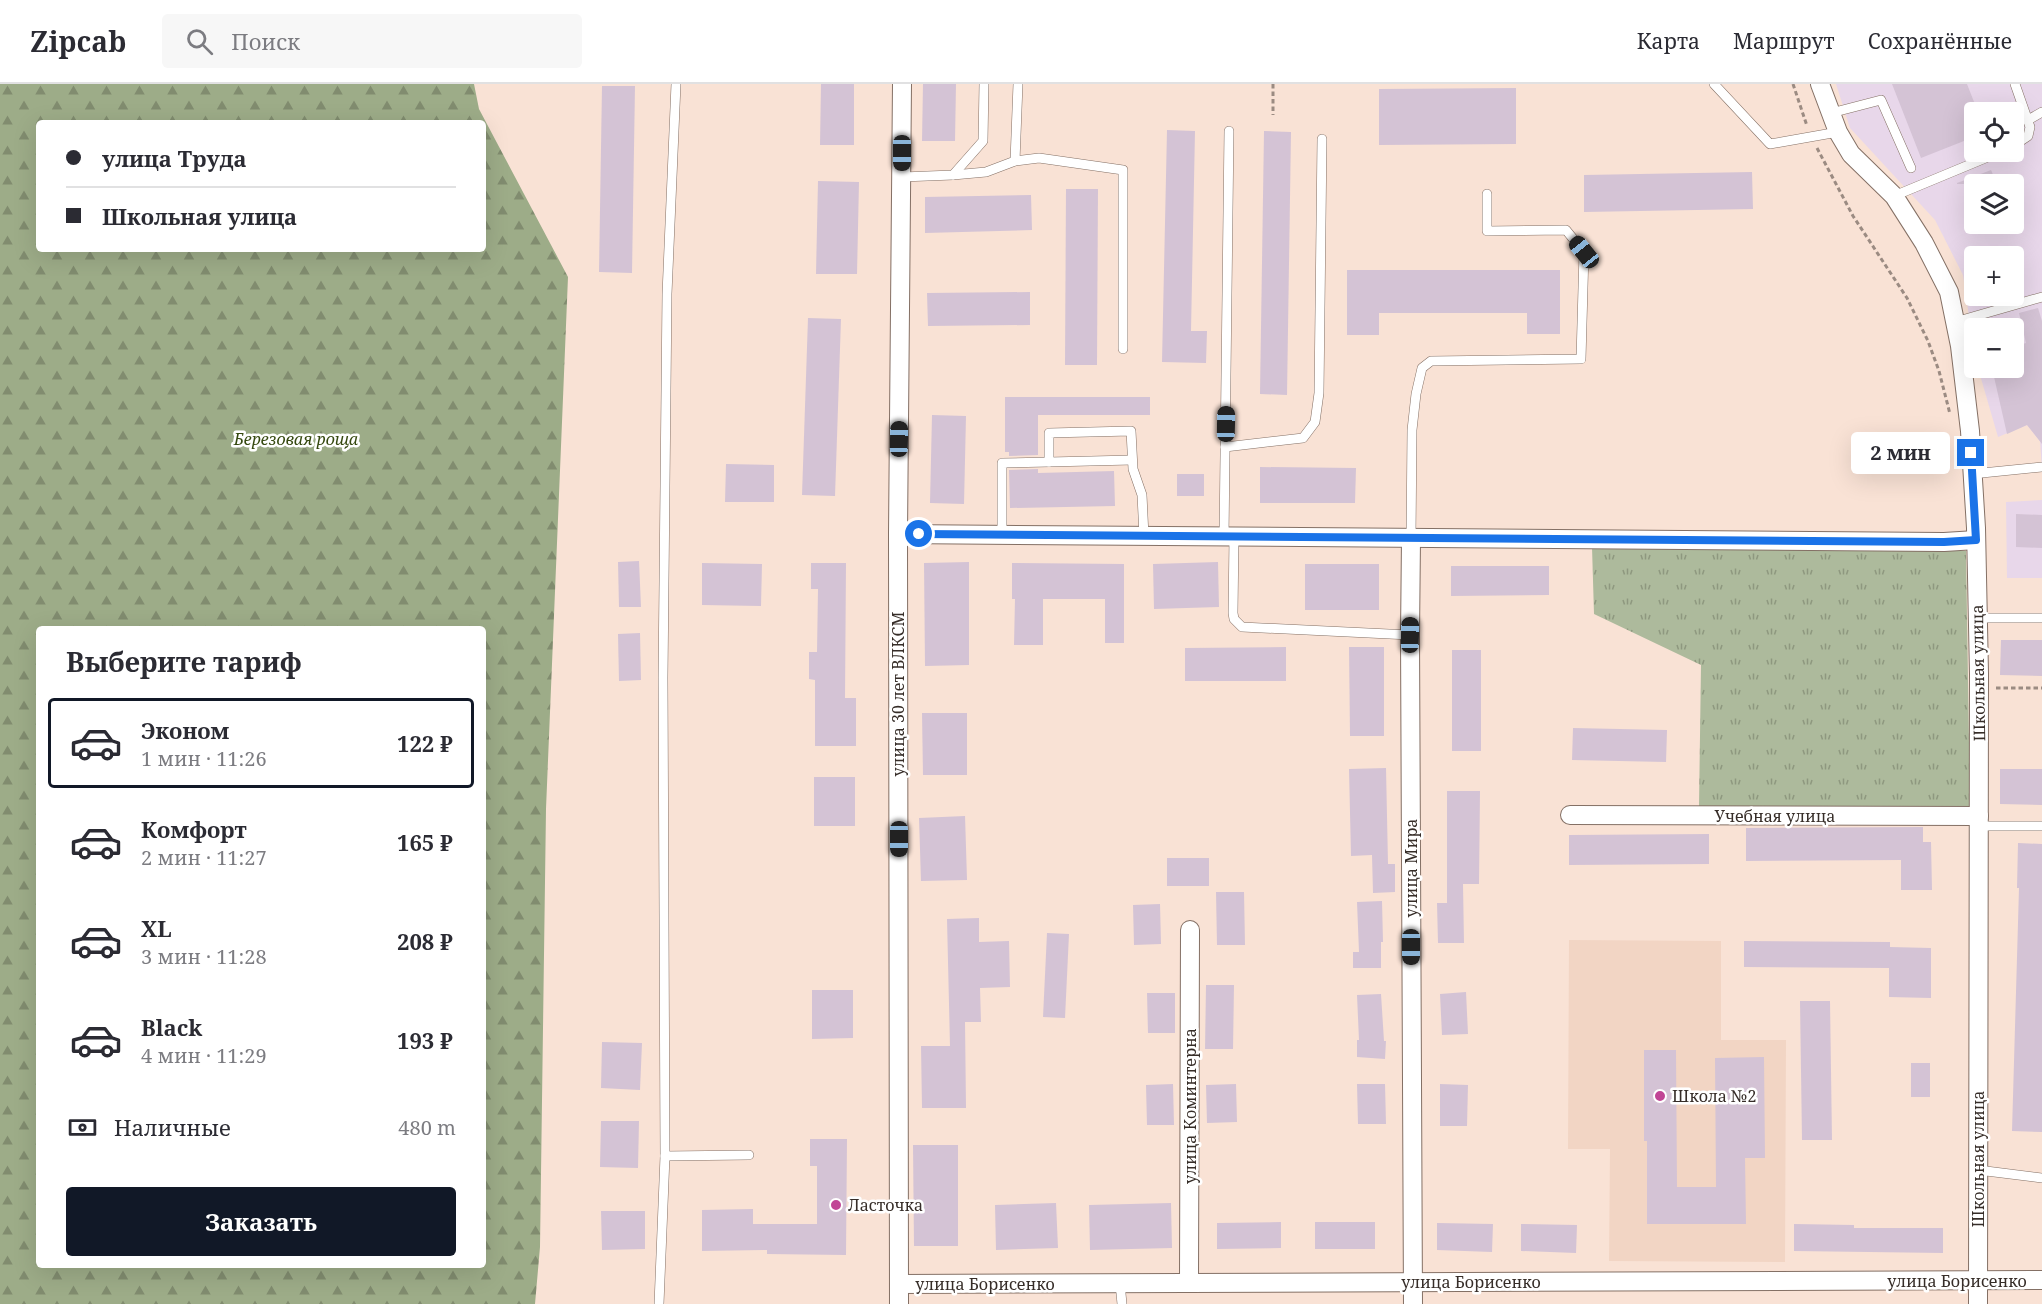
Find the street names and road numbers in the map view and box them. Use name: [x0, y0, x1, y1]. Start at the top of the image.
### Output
street label: Школьная улица: [1966, 604, 1990, 742]
street label: улица 30 лет ВЛКСМ: [887, 611, 909, 777]
street label: Учебная улица: [1715, 805, 1835, 827]
street label: улица Мира: [1400, 819, 1422, 917]
street label: улица Коминтерна: [1179, 1028, 1201, 1184]
street label: Школьная улица: [1967, 1091, 1989, 1227]
street label: улица Борисенко: [1887, 1270, 2027, 1292]
street label: улица Борисенко: [1401, 1271, 1541, 1293]
street label: улица Борисенко: [915, 1273, 1055, 1295]

